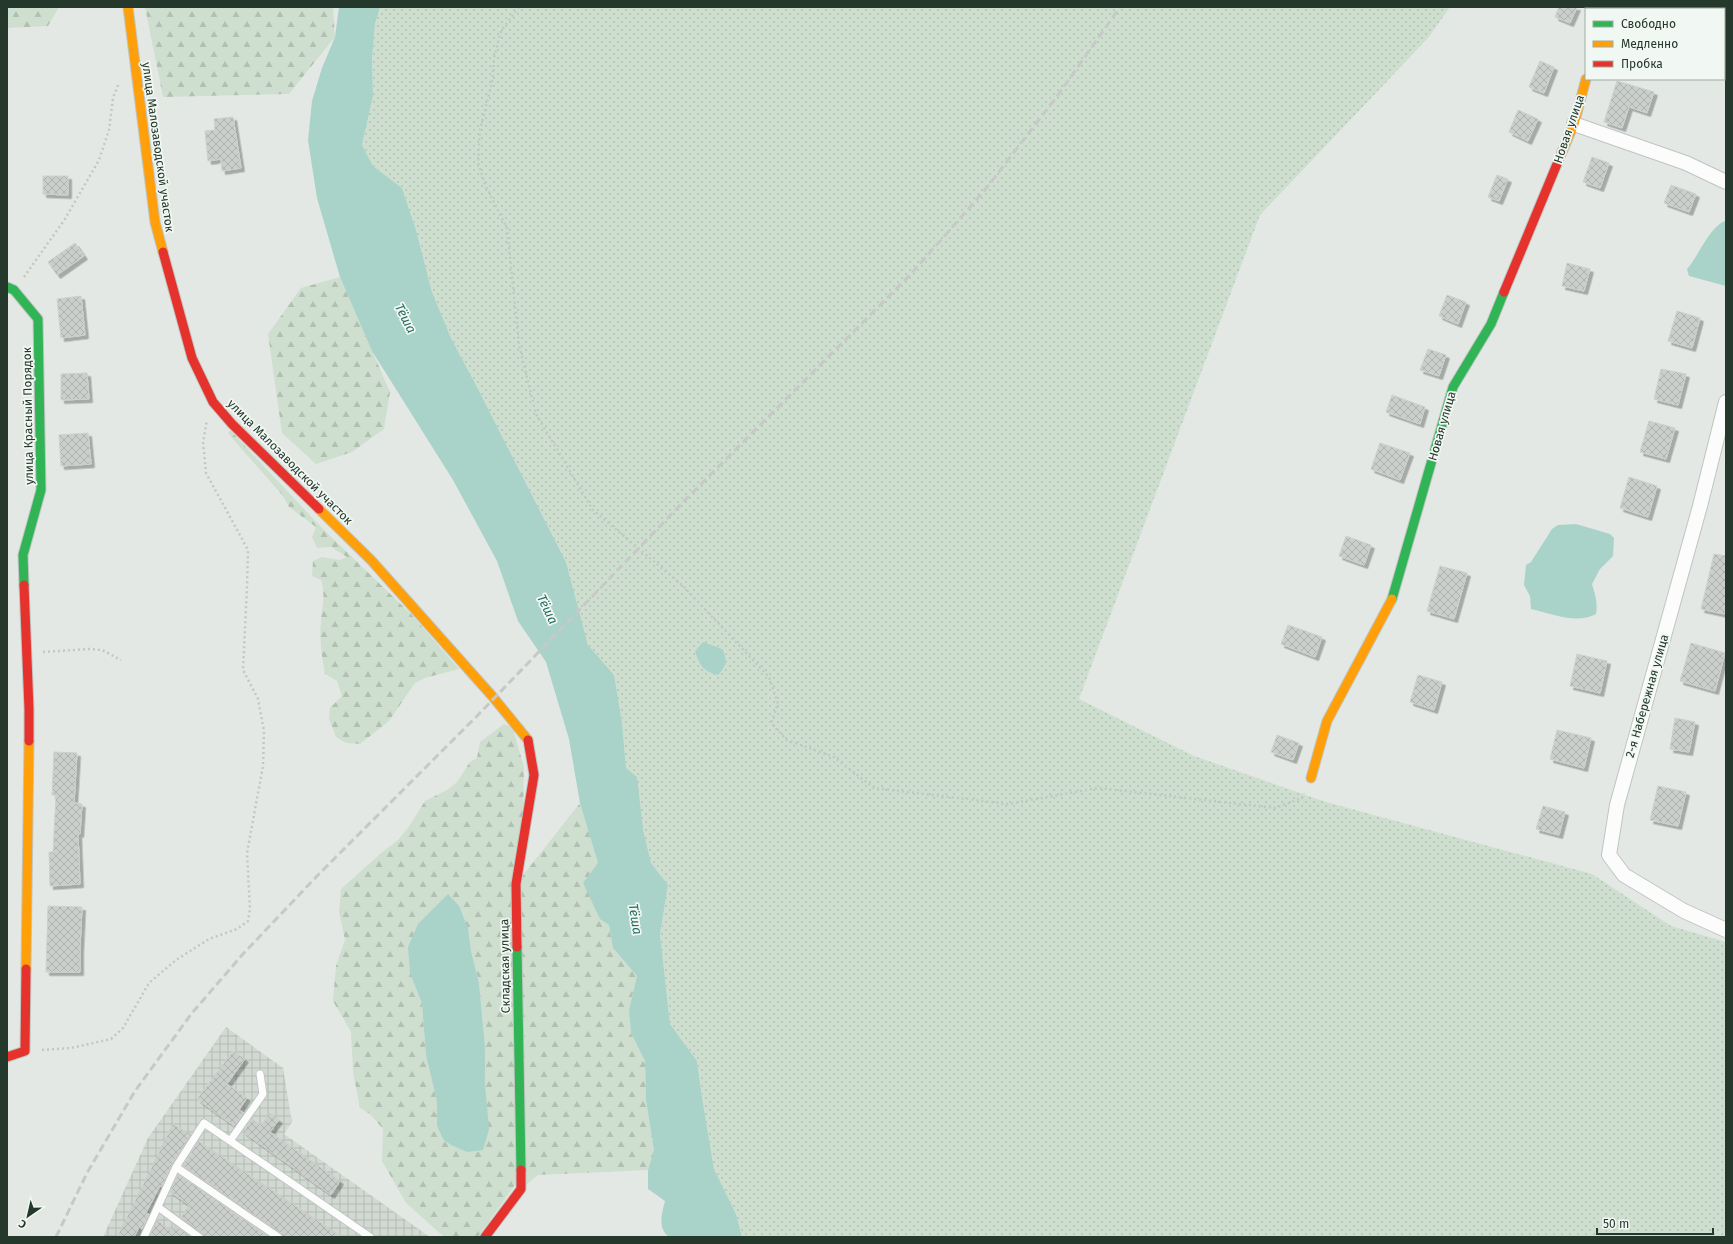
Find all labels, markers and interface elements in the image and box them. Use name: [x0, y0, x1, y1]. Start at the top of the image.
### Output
legend: [1585, 8, 1725, 80]
text: Свободно: [1621, 17, 1676, 31]
text: Медленно: [1621, 37, 1678, 51]
text: Пробка: [1621, 57, 1663, 71]
street label: улица Малозаводской участок: [139, 61, 177, 233]
street label: Новая улица: [1551, 93, 1587, 165]
water label: Тёша: [392, 301, 419, 335]
street label: улица Красный Порядок: [20, 346, 36, 485]
street label: Новая улица: [1425, 390, 1459, 462]
street label: улица Малозаводской участок: [225, 397, 356, 528]
water label: Тёша: [534, 592, 561, 626]
street label: 2-я Набережная улица: [1623, 633, 1671, 759]
water label: Тёша: [626, 903, 645, 936]
street label: Складская улица: [497, 919, 513, 1013]
north arrow: [8, 1196, 48, 1236]
scale bar: [1597, 1210, 1713, 1236]
text: С: [16, 1216, 29, 1231]
text: 50 m: [1603, 1217, 1629, 1231]

